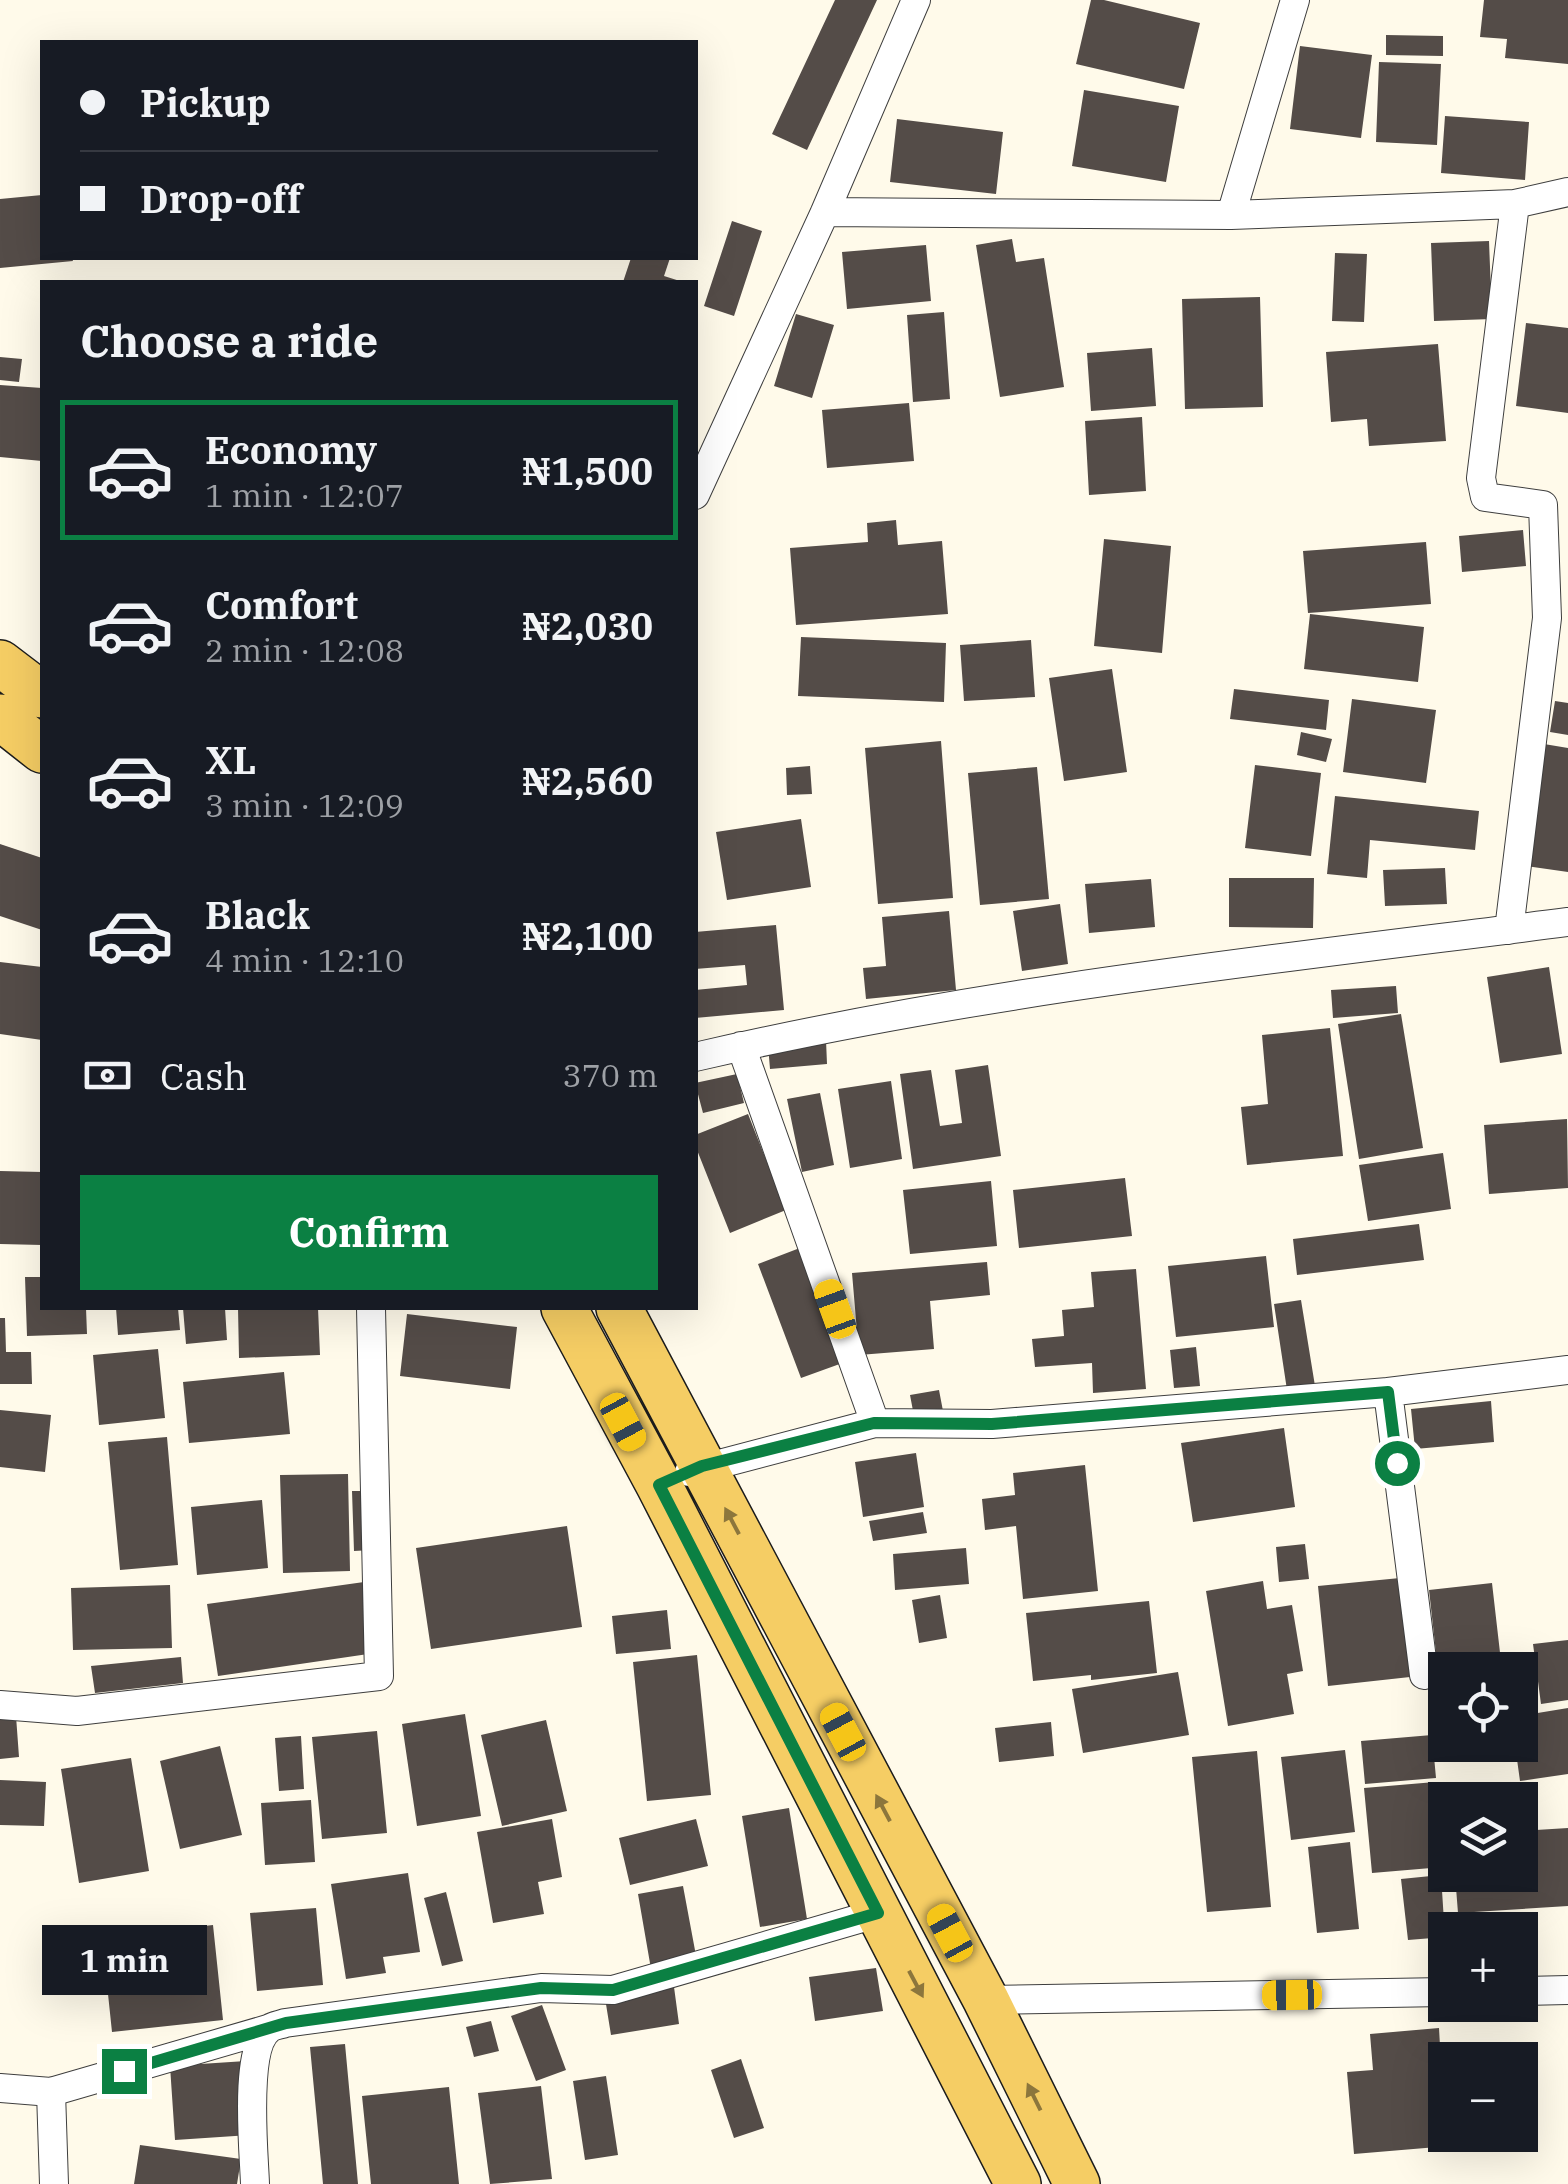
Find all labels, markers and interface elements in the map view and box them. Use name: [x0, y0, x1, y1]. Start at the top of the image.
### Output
text: Pickup: [140, 78, 271, 127]
text: Drop-off: [140, 174, 302, 223]
text: Choose a ride: [80, 311, 378, 369]
icon: car: [85, 425, 175, 515]
text: Economy: [205, 425, 377, 474]
text: ₦1,500: [522, 446, 653, 495]
text: 1 min · 12:07: [205, 474, 404, 516]
icon: car: [85, 580, 175, 670]
text: Comfort: [205, 580, 358, 629]
text: ₦2,030: [522, 601, 653, 650]
text: 2 min · 12:08: [205, 629, 404, 671]
icon: car: [85, 735, 175, 825]
text: XL: [205, 735, 256, 784]
text: ₦2,560: [522, 756, 653, 805]
text: 3 min · 12:09: [205, 784, 404, 826]
icon: car: [85, 890, 175, 980]
text: Black: [205, 890, 310, 939]
text: ₦2,100: [522, 911, 653, 960]
text: 4 min · 12:10: [205, 939, 404, 981]
icon: cash: [80, 1048, 135, 1103]
text: Cash: [160, 1051, 247, 1100]
text: 370 m: [562, 1054, 658, 1096]
button: Confirm: [80, 1175, 658, 1290]
car: [811, 1276, 859, 1342]
car: [596, 1388, 650, 1456]
route start: [1375, 1441, 1420, 1486]
one-way arrow: [723, 1507, 741, 1535]
map controls: [1428, 1652, 1538, 2152]
button: locate: [1428, 1652, 1538, 1762]
car: [816, 1698, 870, 1766]
button: layers: [1428, 1782, 1538, 1892]
one-way arrow: [875, 1794, 892, 1823]
car: [923, 1899, 977, 1967]
button: +: [1428, 1912, 1538, 2022]
callout: 1 min: [42, 1926, 206, 1996]
text: 1 min: [80, 1939, 169, 1981]
one-way arrow: [907, 1969, 924, 1998]
car: [1262, 1979, 1322, 2011]
button: −: [1428, 2042, 1538, 2152]
route end: [102, 2049, 147, 2094]
one-way arrow: [1025, 2082, 1042, 2111]

